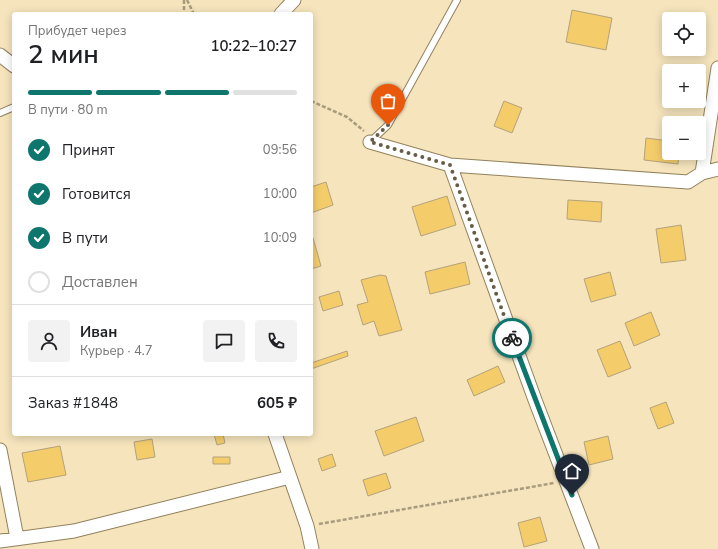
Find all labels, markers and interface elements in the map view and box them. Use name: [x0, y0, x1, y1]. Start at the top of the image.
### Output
map controls: [662, 12, 706, 160]
button: locate: [662, 12, 706, 56]
text: Прибудет через: [28, 22, 126, 40]
text: 10:22–10:27: [210, 36, 297, 56]
text: 2 мин: [28, 37, 99, 72]
button: +: [662, 64, 706, 108]
pin: [371, 84, 405, 125]
icon: bag: [377, 90, 399, 112]
text: В пути · 80 m: [28, 101, 108, 119]
button: −: [662, 116, 706, 160]
icon: check: [28, 139, 50, 161]
text: Принят: [62, 140, 115, 160]
text: 09:56: [263, 141, 297, 159]
icon: check: [28, 183, 50, 205]
text: Готовится: [62, 184, 131, 204]
text: 10:00: [263, 185, 297, 203]
icon: check: [28, 227, 50, 249]
text: В пути: [62, 228, 108, 248]
text: 10:09: [263, 229, 297, 247]
text: Доставлен: [62, 272, 138, 292]
courier: [492, 318, 532, 358]
button: person: [28, 320, 70, 362]
button: chat: [203, 320, 245, 362]
button: phone: [255, 320, 297, 362]
text: Иван: [80, 322, 117, 342]
icon: bike: [501, 327, 523, 349]
text: Курьер · 4.7: [80, 342, 153, 360]
text: Заказ #1848: [28, 393, 118, 413]
text: 605 ₽: [257, 393, 297, 413]
pin: [555, 454, 589, 495]
icon: home: [561, 460, 583, 482]

